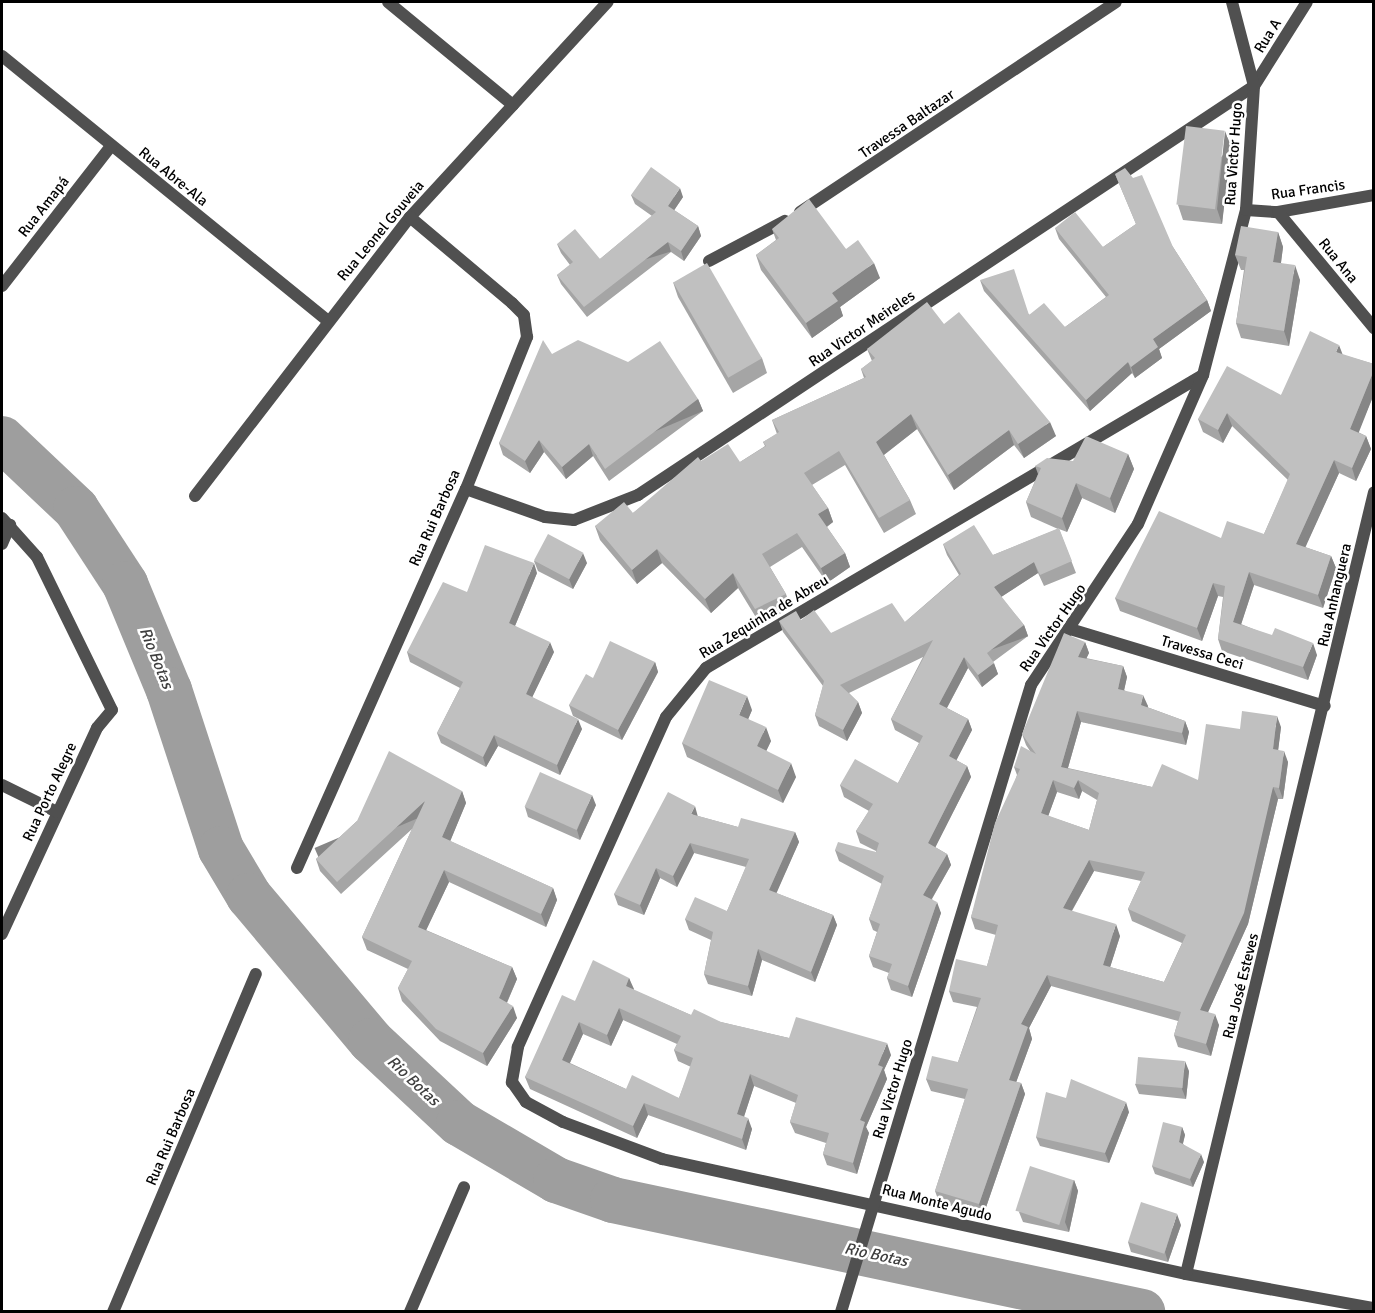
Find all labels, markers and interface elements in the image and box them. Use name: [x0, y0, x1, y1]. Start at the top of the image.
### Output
street label: Rua A: [1251, 16, 1285, 56]
street label: Travessa Baltazar: [856, 85, 958, 163]
street label: Rua Victor Hugo: [1221, 102, 1247, 206]
street label: Rua Abre-Ala: [135, 144, 211, 210]
street label: Rua Amapá: [15, 173, 73, 241]
street label: Rua Francis: [1270, 176, 1346, 204]
street label: Rua Leonel Gouveia: [334, 177, 428, 285]
street label: Rua Ana: [1314, 235, 1362, 287]
street label: Rua Victor Meireles: [806, 287, 918, 371]
street label: Rua Rui Barbosa: [406, 467, 464, 569]
street label: Rua Anhanguera: [1314, 541, 1356, 649]
street label: Rua Zequinha de Abreu: [696, 571, 832, 663]
street label: Rua Victor Hugo: [1016, 581, 1090, 675]
water label: Rio Botas: [135, 625, 177, 691]
street label: Travessa Ceci: [1159, 632, 1245, 674]
street label: Rua Porto Alegre: [19, 740, 81, 844]
street label: Rua José Esteves: [1219, 931, 1263, 1041]
street label: Rua Victor Hugo: [869, 1037, 917, 1141]
water label: Rio Botas: [383, 1052, 443, 1110]
street label: Rua Rui Barbosa: [142, 1086, 200, 1188]
street label: Rua Monte Agudo: [880, 1181, 994, 1225]
water label: Rio Botas: [843, 1239, 909, 1271]

